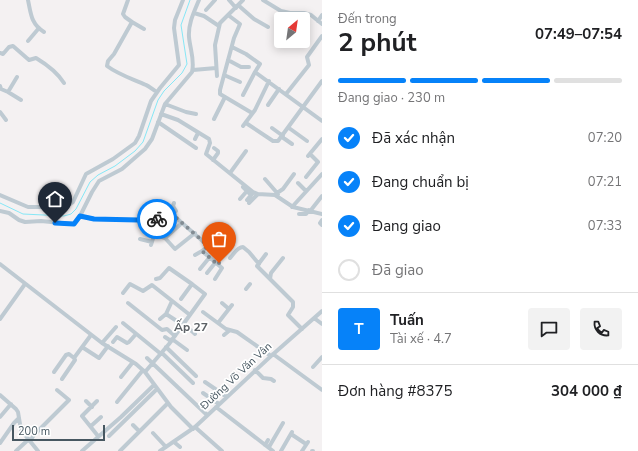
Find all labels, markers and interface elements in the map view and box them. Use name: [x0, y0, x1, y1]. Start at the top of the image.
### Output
text: Đến trong: [338, 10, 397, 28]
north arrow: [274, 12, 310, 48]
map controls: [274, 12, 310, 48]
text: 07:49–07:54: [535, 24, 622, 44]
text: 2 phút: [338, 25, 416, 60]
text: Đang giao · 230 m: [338, 89, 445, 107]
icon: check: [338, 127, 360, 149]
text: Đã xác nhận: [372, 128, 455, 148]
text: 07:20: [588, 129, 622, 147]
icon: check: [338, 171, 360, 193]
text: Đang chuẩn bị: [372, 172, 469, 192]
text: 07:21: [588, 173, 622, 191]
pin: [38, 182, 72, 223]
icon: home: [44, 188, 66, 210]
courier: [137, 199, 177, 239]
icon: bike: [146, 208, 168, 230]
icon: check: [338, 215, 360, 237]
text: Đang giao: [372, 216, 441, 236]
text: 07:33: [588, 217, 622, 235]
pin: [202, 222, 236, 263]
icon: bag: [208, 228, 230, 250]
text: Đã giao: [372, 260, 424, 280]
button: chat: [528, 308, 570, 350]
button: phone: [580, 308, 622, 350]
text: Tuấn: [390, 310, 424, 330]
district label: Ấp 27: [174, 318, 208, 335]
text: T: [354, 319, 364, 339]
text: Tài xế · 4.7: [390, 330, 452, 348]
street label: Đường Võ Văn Vân: [196, 339, 275, 414]
text: Đơn hàng #8375: [338, 381, 452, 401]
text: 304 000 ₫: [551, 381, 622, 401]
scale bar: [12, 423, 105, 442]
text: 200 m: [18, 424, 50, 439]

